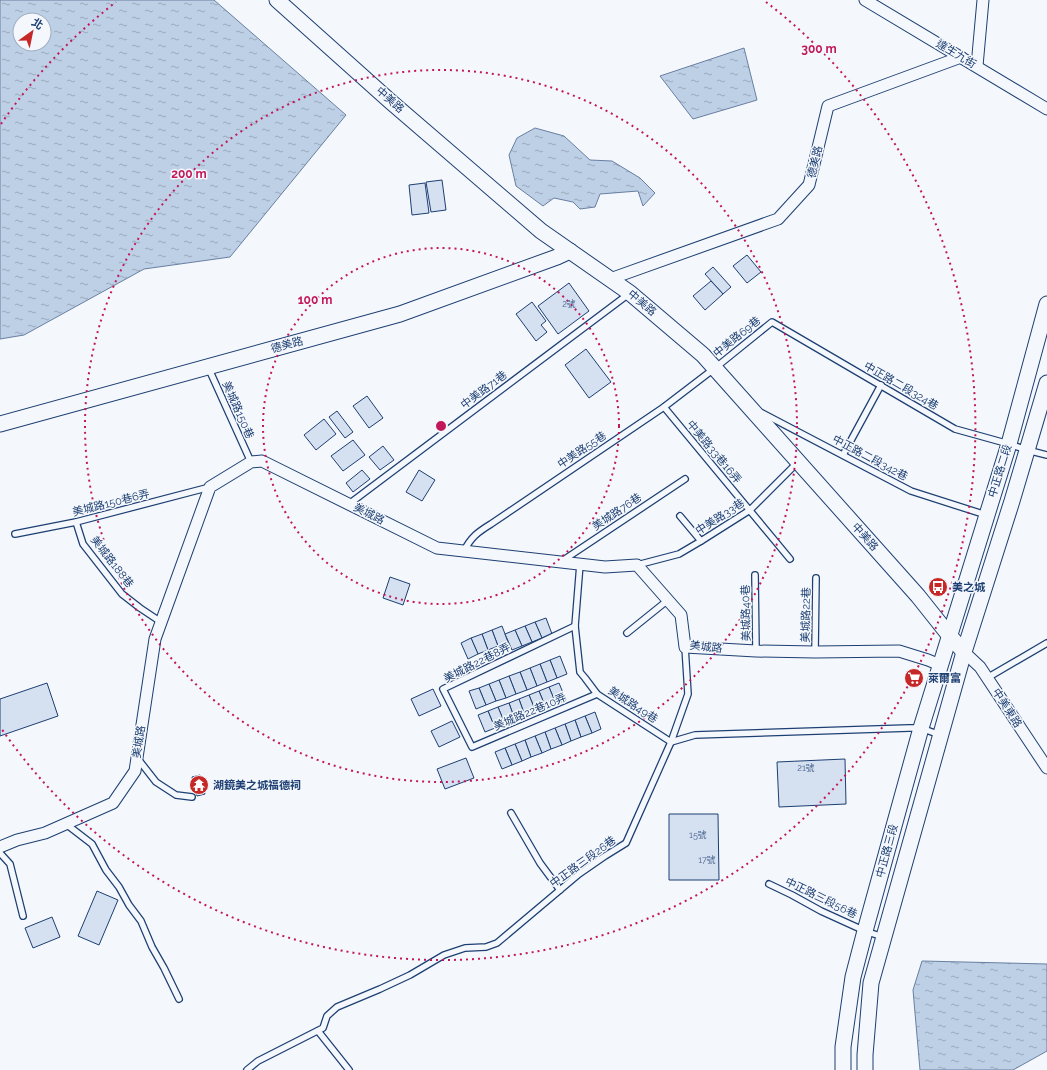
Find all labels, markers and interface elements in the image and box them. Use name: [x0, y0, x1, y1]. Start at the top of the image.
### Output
north arrow: [12, 12, 52, 52]
text: 北: [29, 16, 45, 32]
street label: 達生九街: [934, 37, 978, 71]
text: 300 m: [801, 42, 837, 56]
street label: 中美路: [373, 84, 407, 116]
street label: 德美路: [805, 144, 825, 180]
text: 200 m: [171, 167, 207, 181]
street label: 中美路: [625, 287, 659, 319]
text: 100 m: [298, 293, 332, 307]
house number: 2號: [562, 299, 576, 309]
street label: 中美路69巷: [711, 314, 763, 360]
street label: 德美路: [269, 334, 305, 356]
street label: 中正路二段324巷: [862, 359, 940, 413]
street label: 中美路71巷: [458, 368, 510, 412]
street label: 美城路150巷: [220, 379, 256, 441]
street label: 中美路33巷16弄: [684, 418, 744, 486]
centre of rings: [434, 419, 448, 433]
street label: 中美路55巷: [555, 429, 609, 471]
street label: 中正路二段342巷: [830, 433, 910, 483]
street label: 中正路二段: [986, 443, 1014, 499]
street label: 美城路150巷6弄: [71, 487, 151, 519]
street label: 美城路76巷: [590, 491, 644, 533]
street label: 中美路33巷: [693, 496, 747, 538]
street label: 美城路: [351, 501, 387, 527]
street label: 中美路: [849, 520, 881, 554]
street label: 美城路188巷: [88, 534, 136, 590]
bus stop icon: 美之城: [927, 576, 949, 598]
place label: 美之城: [952, 581, 986, 594]
street label: 美城路40巷: [739, 585, 753, 641]
street label: 美城路22巷: [799, 587, 813, 643]
street label: 美城路: [689, 639, 723, 655]
street label: 美城路22巷8弄: [442, 641, 512, 685]
supermarket icon: 萊爾富: [903, 667, 925, 689]
place label: 萊爾富: [928, 672, 961, 685]
street label: 美城路49巷: [606, 684, 660, 726]
street label: 中美東路: [990, 686, 1024, 730]
street label: 美城路22巷10弄: [492, 691, 568, 733]
street label: 美城路: [130, 725, 148, 759]
house number: 21號: [797, 763, 815, 773]
temple icon: 湖鏡美之城福德祠: [188, 774, 210, 796]
place label: 湖鏡美之城福德祠: [213, 779, 301, 792]
street label: 中正路三段: [874, 823, 900, 879]
house number: 15號: [689, 830, 707, 840]
street label: 中正路三段26巷: [547, 834, 619, 890]
house number: 17號: [698, 855, 716, 865]
street label: 中正路三段56巷: [783, 875, 859, 921]

